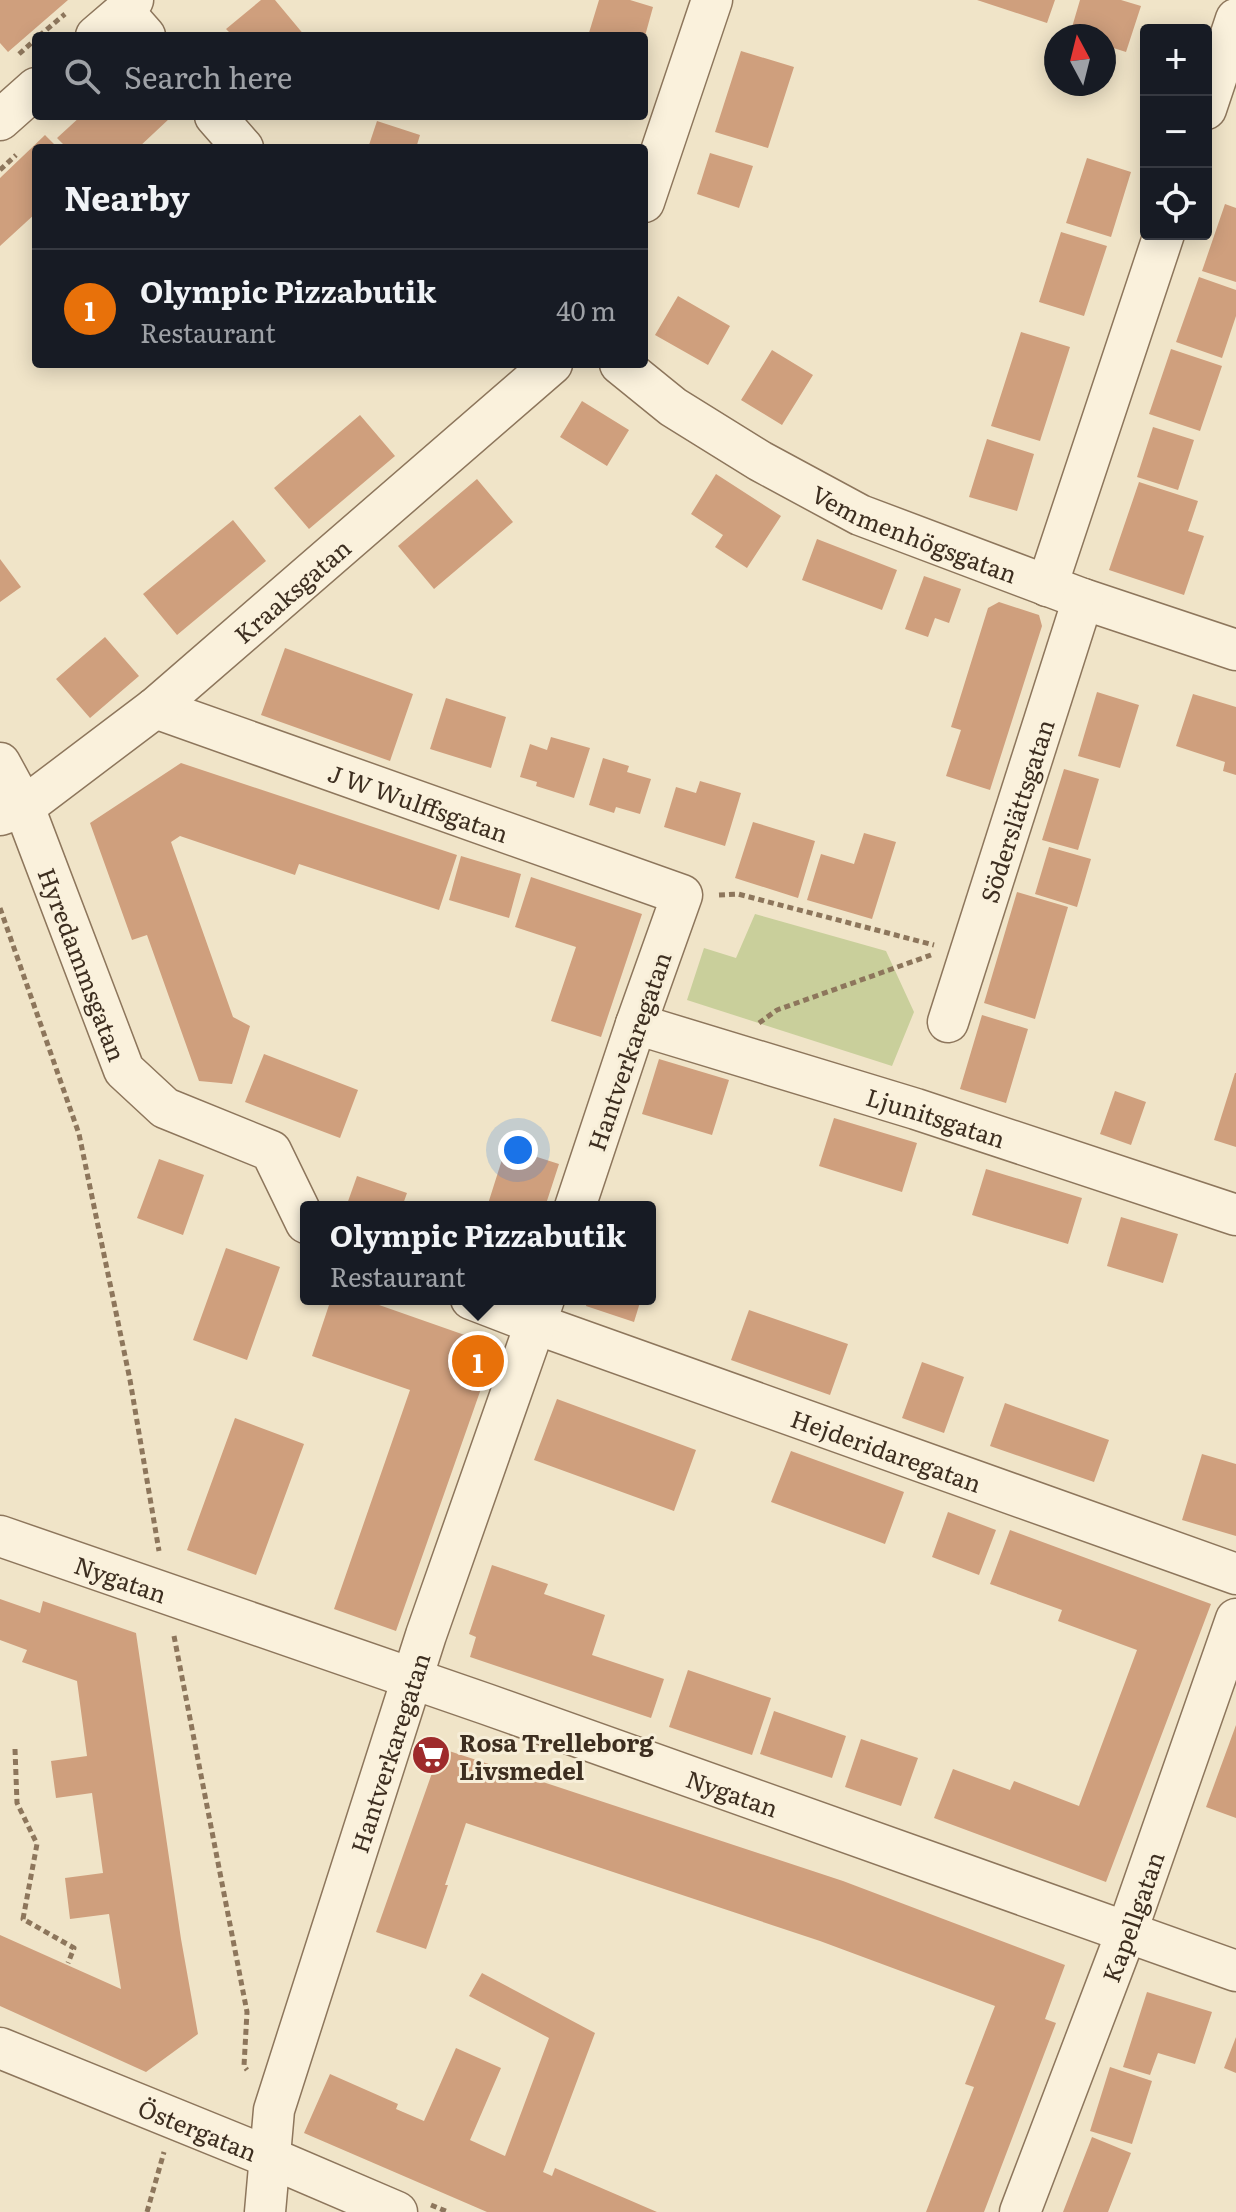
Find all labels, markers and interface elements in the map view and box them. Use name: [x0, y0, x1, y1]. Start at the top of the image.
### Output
north arrow: [1044, 24, 1116, 96]
map controls: [1140, 24, 1212, 240]
button: +: [1140, 24, 1212, 96]
search box: [32, 32, 648, 120]
icon: search: [60, 54, 104, 98]
text: Search here: [124, 54, 292, 98]
button: −: [1140, 96, 1212, 168]
button: locate: [1140, 168, 1212, 240]
text: Nearby: [64, 171, 190, 221]
text: Olympic Pizzabutik: [140, 268, 436, 312]
text: 1: [85, 290, 95, 329]
text: 40 m: [556, 290, 616, 329]
text: Restaurant: [140, 312, 276, 351]
street label: Vemmenhögsgatan: [806, 475, 1023, 590]
street label: Kraaksgatan: [225, 529, 357, 650]
street label: Söderslättsgatan: [970, 714, 1061, 907]
street label: J W Wulffsgatan: [324, 754, 514, 850]
street label: Hyredammsgatan: [31, 862, 136, 1066]
street label: Hantverkaregatan: [578, 947, 679, 1155]
street label: Ljunitsgatan: [862, 1077, 1010, 1155]
your location: [498, 1130, 538, 1170]
popup: [300, 1201, 656, 1305]
text: Olympic Pizzabutik: [330, 1212, 626, 1256]
text: Restaurant: [330, 1256, 466, 1295]
pin: 1: [452, 1331, 504, 1391]
street label: Hejderidaregatan: [786, 1399, 987, 1499]
street label: Nygatan: [70, 1546, 172, 1610]
street label: Hantverkaregatan: [340, 1647, 437, 1857]
place label: Rosa Trelleborg Livsmedel: [459, 1724, 654, 1787]
supermarket icon: Rosa Trelleborg Livsmedel: [410, 1734, 452, 1776]
street label: Nygatan: [682, 1759, 784, 1824]
street label: Kapellgatan: [1092, 1846, 1171, 1987]
street label: Östergatan: [134, 2089, 263, 2168]

